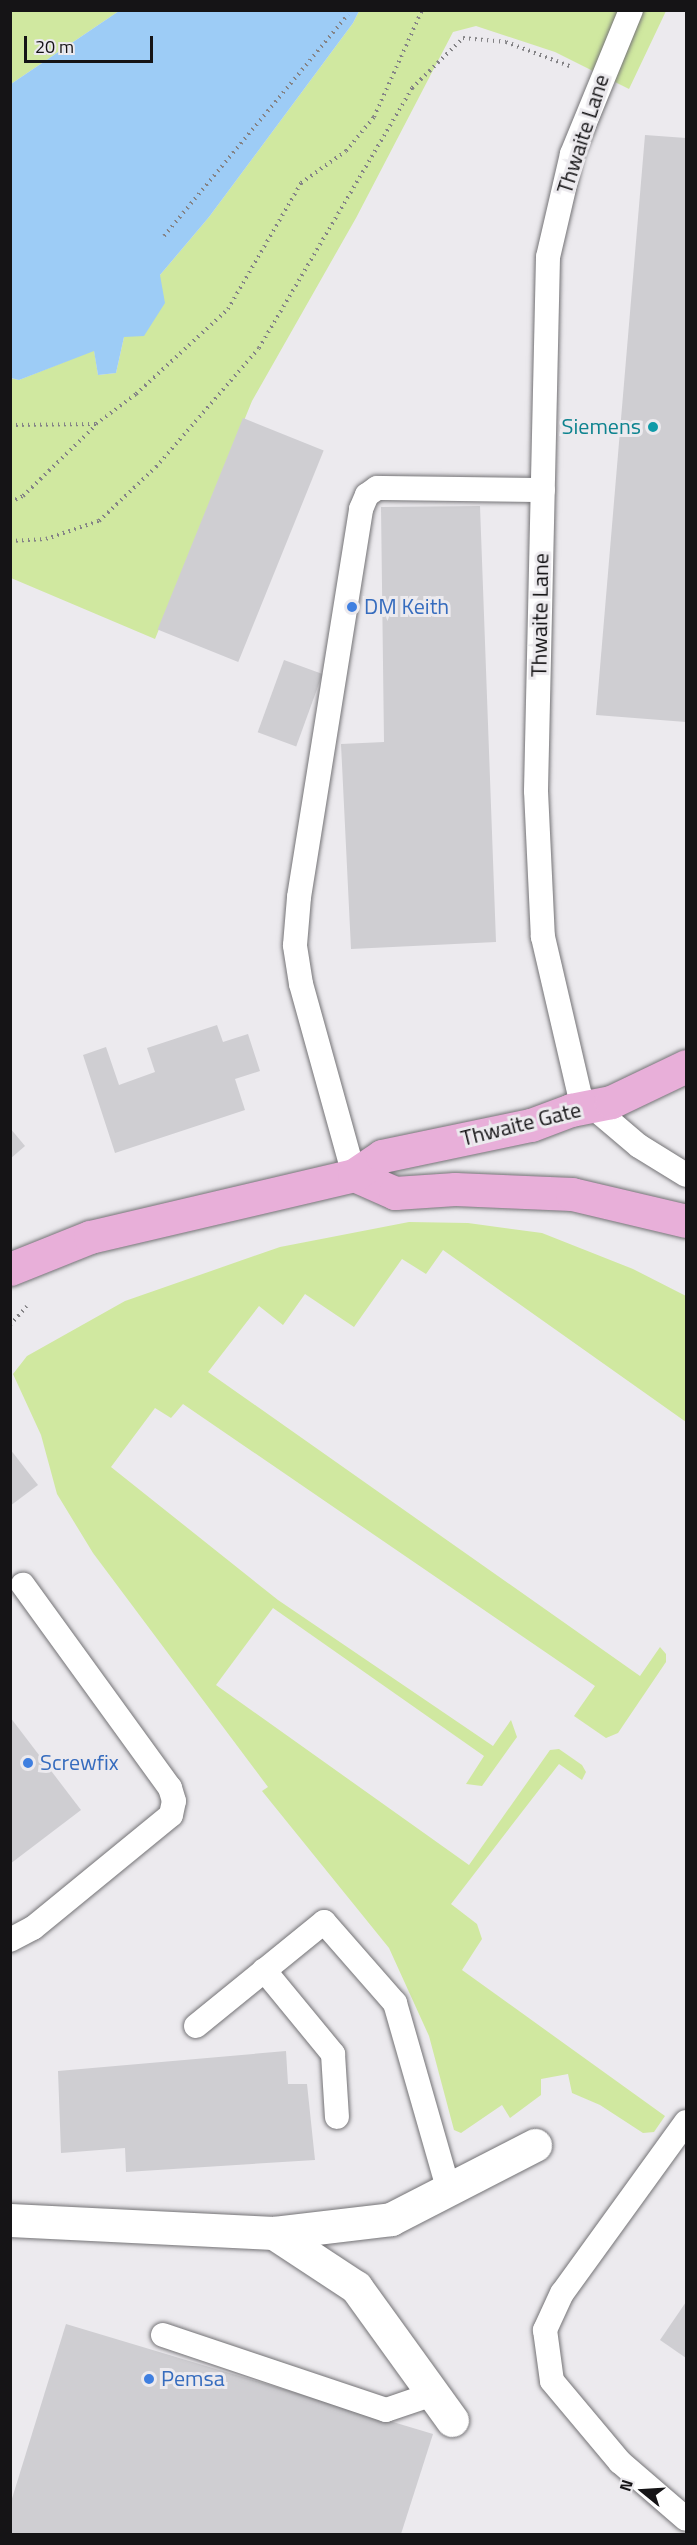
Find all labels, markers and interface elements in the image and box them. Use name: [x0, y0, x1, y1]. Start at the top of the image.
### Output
scale bar: [27, 24, 156, 62]
text: 20 m: [35, 33, 74, 60]
street label: Thwaite Lane: [551, 71, 615, 197]
place label: Siemens: [562, 414, 641, 440]
marker: Siemens: [646, 420, 660, 434]
street label: Thwaite Lane: [526, 553, 554, 677]
place label: DM Keith: [364, 594, 449, 620]
marker: DM Keith: [345, 600, 359, 614]
street label: Thwaite Gate: [458, 1096, 584, 1152]
place label: Screwfix: [40, 1750, 119, 1776]
marker: Screwfix: [21, 1756, 35, 1770]
place label: Pemsa: [161, 2366, 225, 2392]
marker: Pemsa: [142, 2372, 156, 2386]
north arrow: [613, 2461, 673, 2521]
text: N: [613, 2476, 639, 2494]

